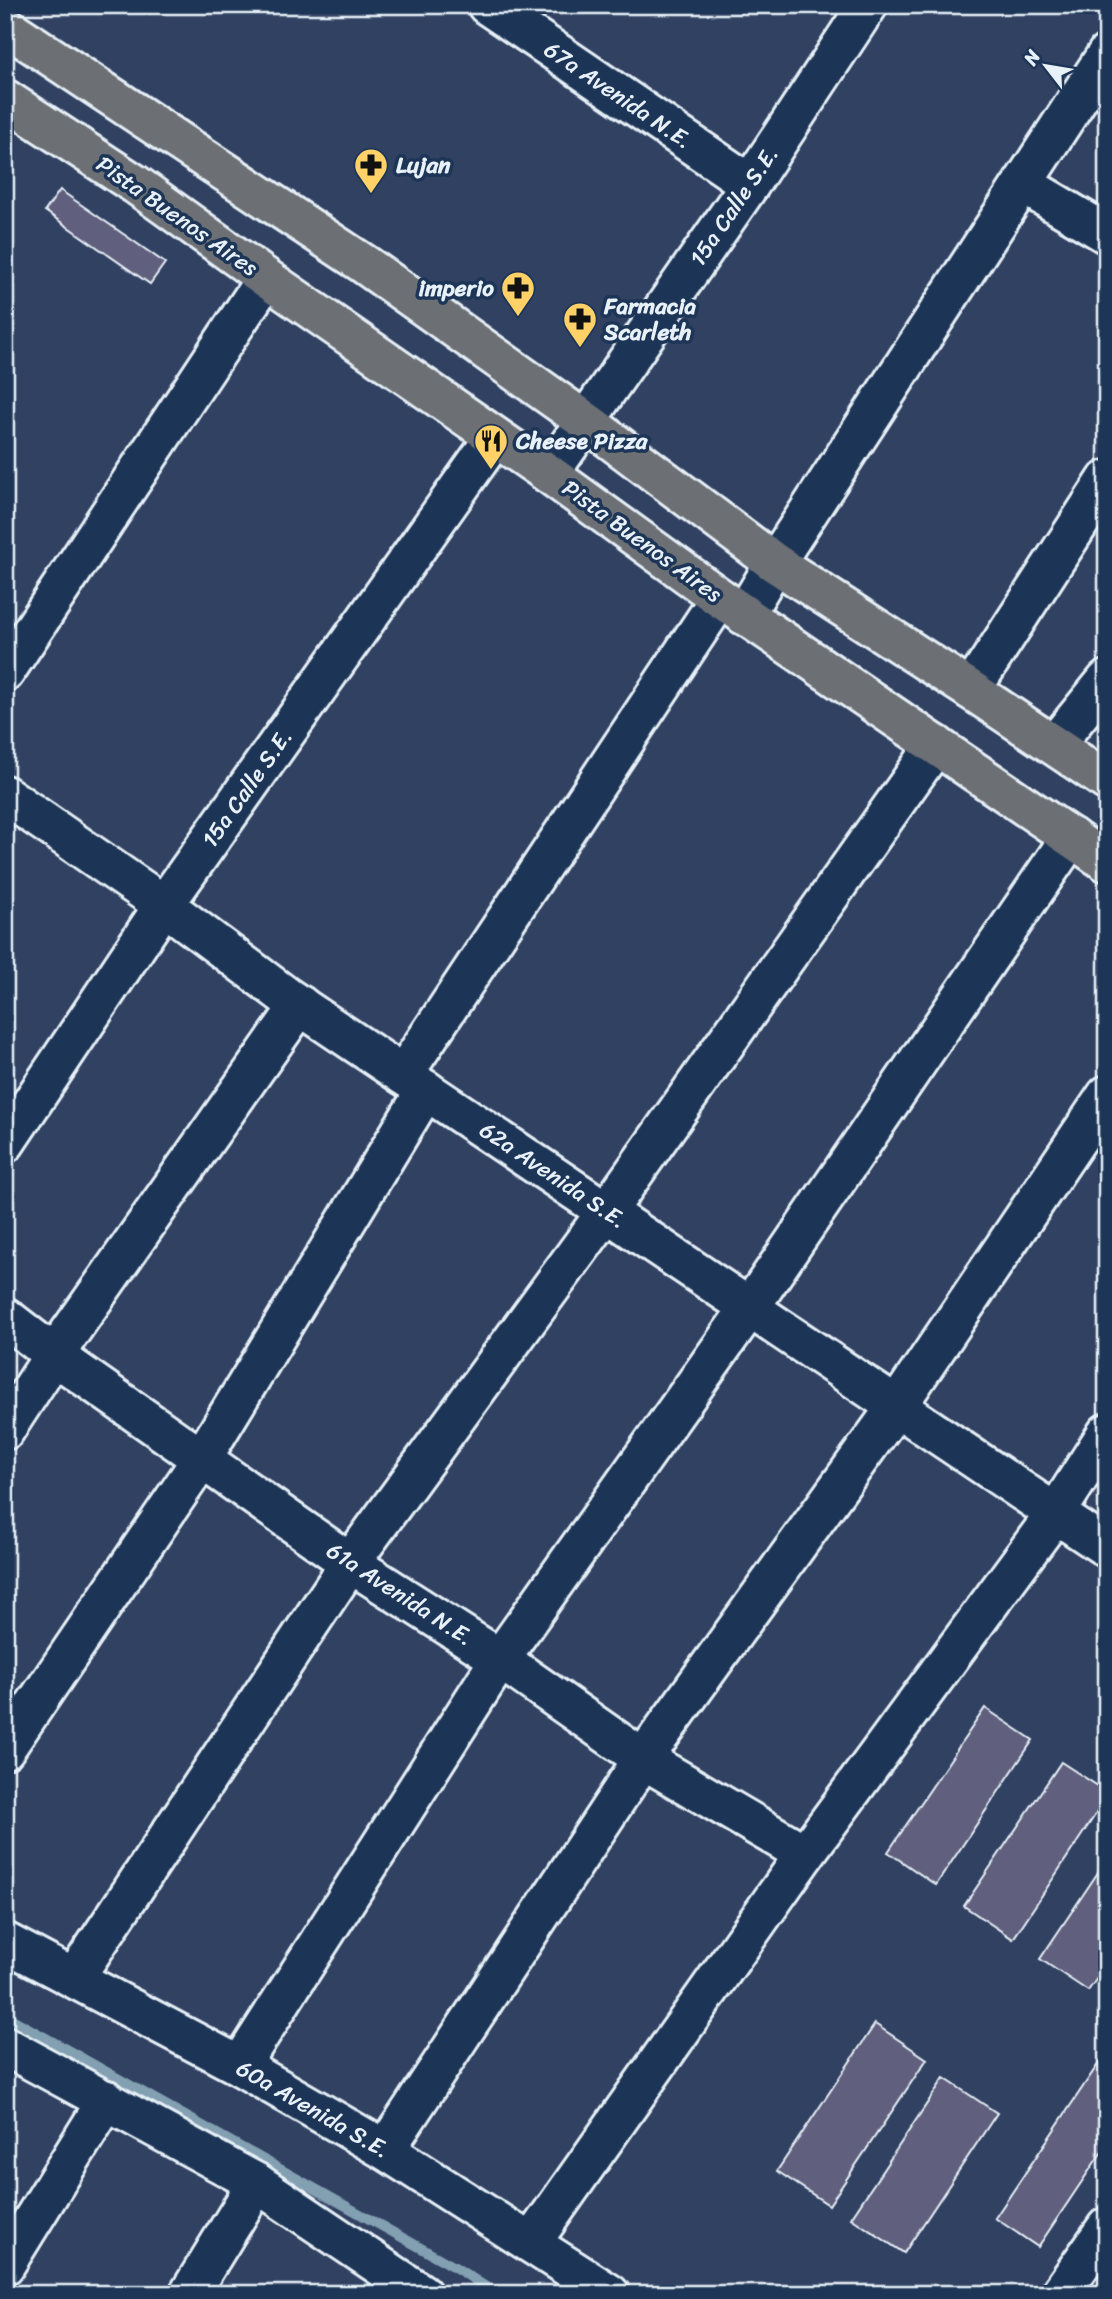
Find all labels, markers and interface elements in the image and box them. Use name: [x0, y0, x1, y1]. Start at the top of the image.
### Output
street label: 67a Avenida N.E.: [535, 30, 701, 160]
north arrow: [1010, 32, 1080, 102]
text: N: [1014, 43, 1050, 73]
street label: 15a Calle S.E.: [678, 137, 790, 275]
street label: Pista Buenos Aires: [87, 145, 267, 288]
place label: Lujan: [396, 145, 451, 186]
pharmacy icon: Lujan: [352, 146, 390, 195]
place label: imperio: [419, 268, 494, 309]
pharmacy icon: imperio: [499, 269, 537, 318]
place label: Farmacia Scarleth: [603, 286, 697, 353]
pharmacy icon: Farmacia Scarleth: [561, 300, 599, 349]
place label: Cheese Pizza: [515, 421, 649, 462]
restaurant icon: Cheese Pizza: [472, 422, 510, 471]
street label: Pista Buenos Aires: [553, 469, 731, 614]
street label: 15a Calle S.E.: [190, 719, 304, 857]
street label: 62a Avenida S.E.: [471, 1110, 635, 1240]
street label: 61a Avenida N.E.: [318, 1531, 482, 1657]
street label: 60a Avenida S.E.: [228, 2048, 398, 2170]

